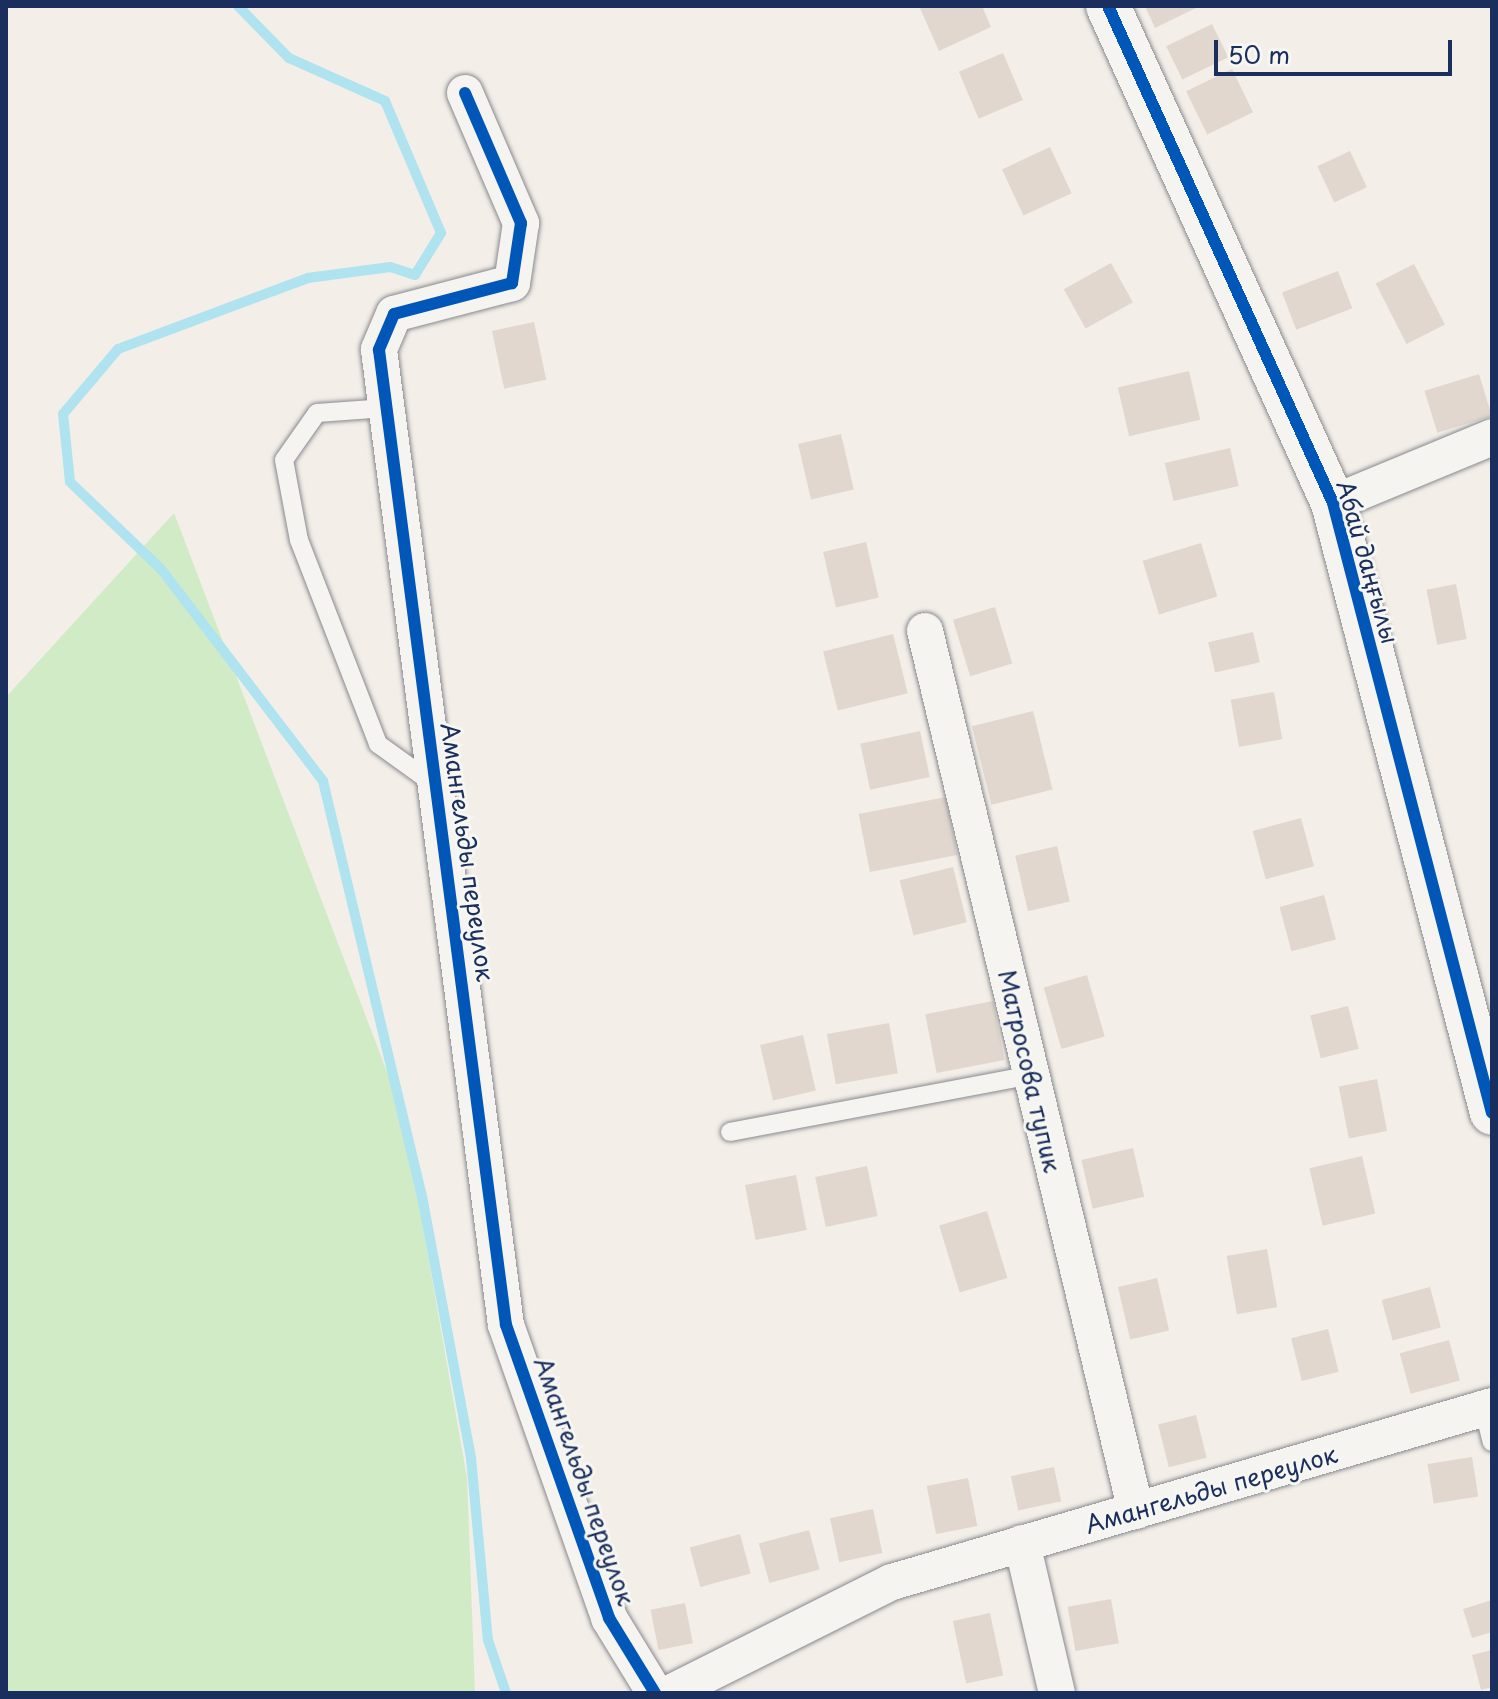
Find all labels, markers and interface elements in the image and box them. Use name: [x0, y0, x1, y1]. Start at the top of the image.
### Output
scale bar: [1218, 24, 1456, 74]
text: 50 m: [1228, 36, 1290, 72]
street label: Абай даңғылы: [1331, 476, 1405, 648]
street label: Амангельды переулок: [436, 721, 500, 983]
street label: Матросова тупик: [993, 967, 1067, 1175]
street label: Амангельды переулок: [529, 1353, 641, 1609]
street label: Амангельды переулок: [1082, 1439, 1340, 1539]

